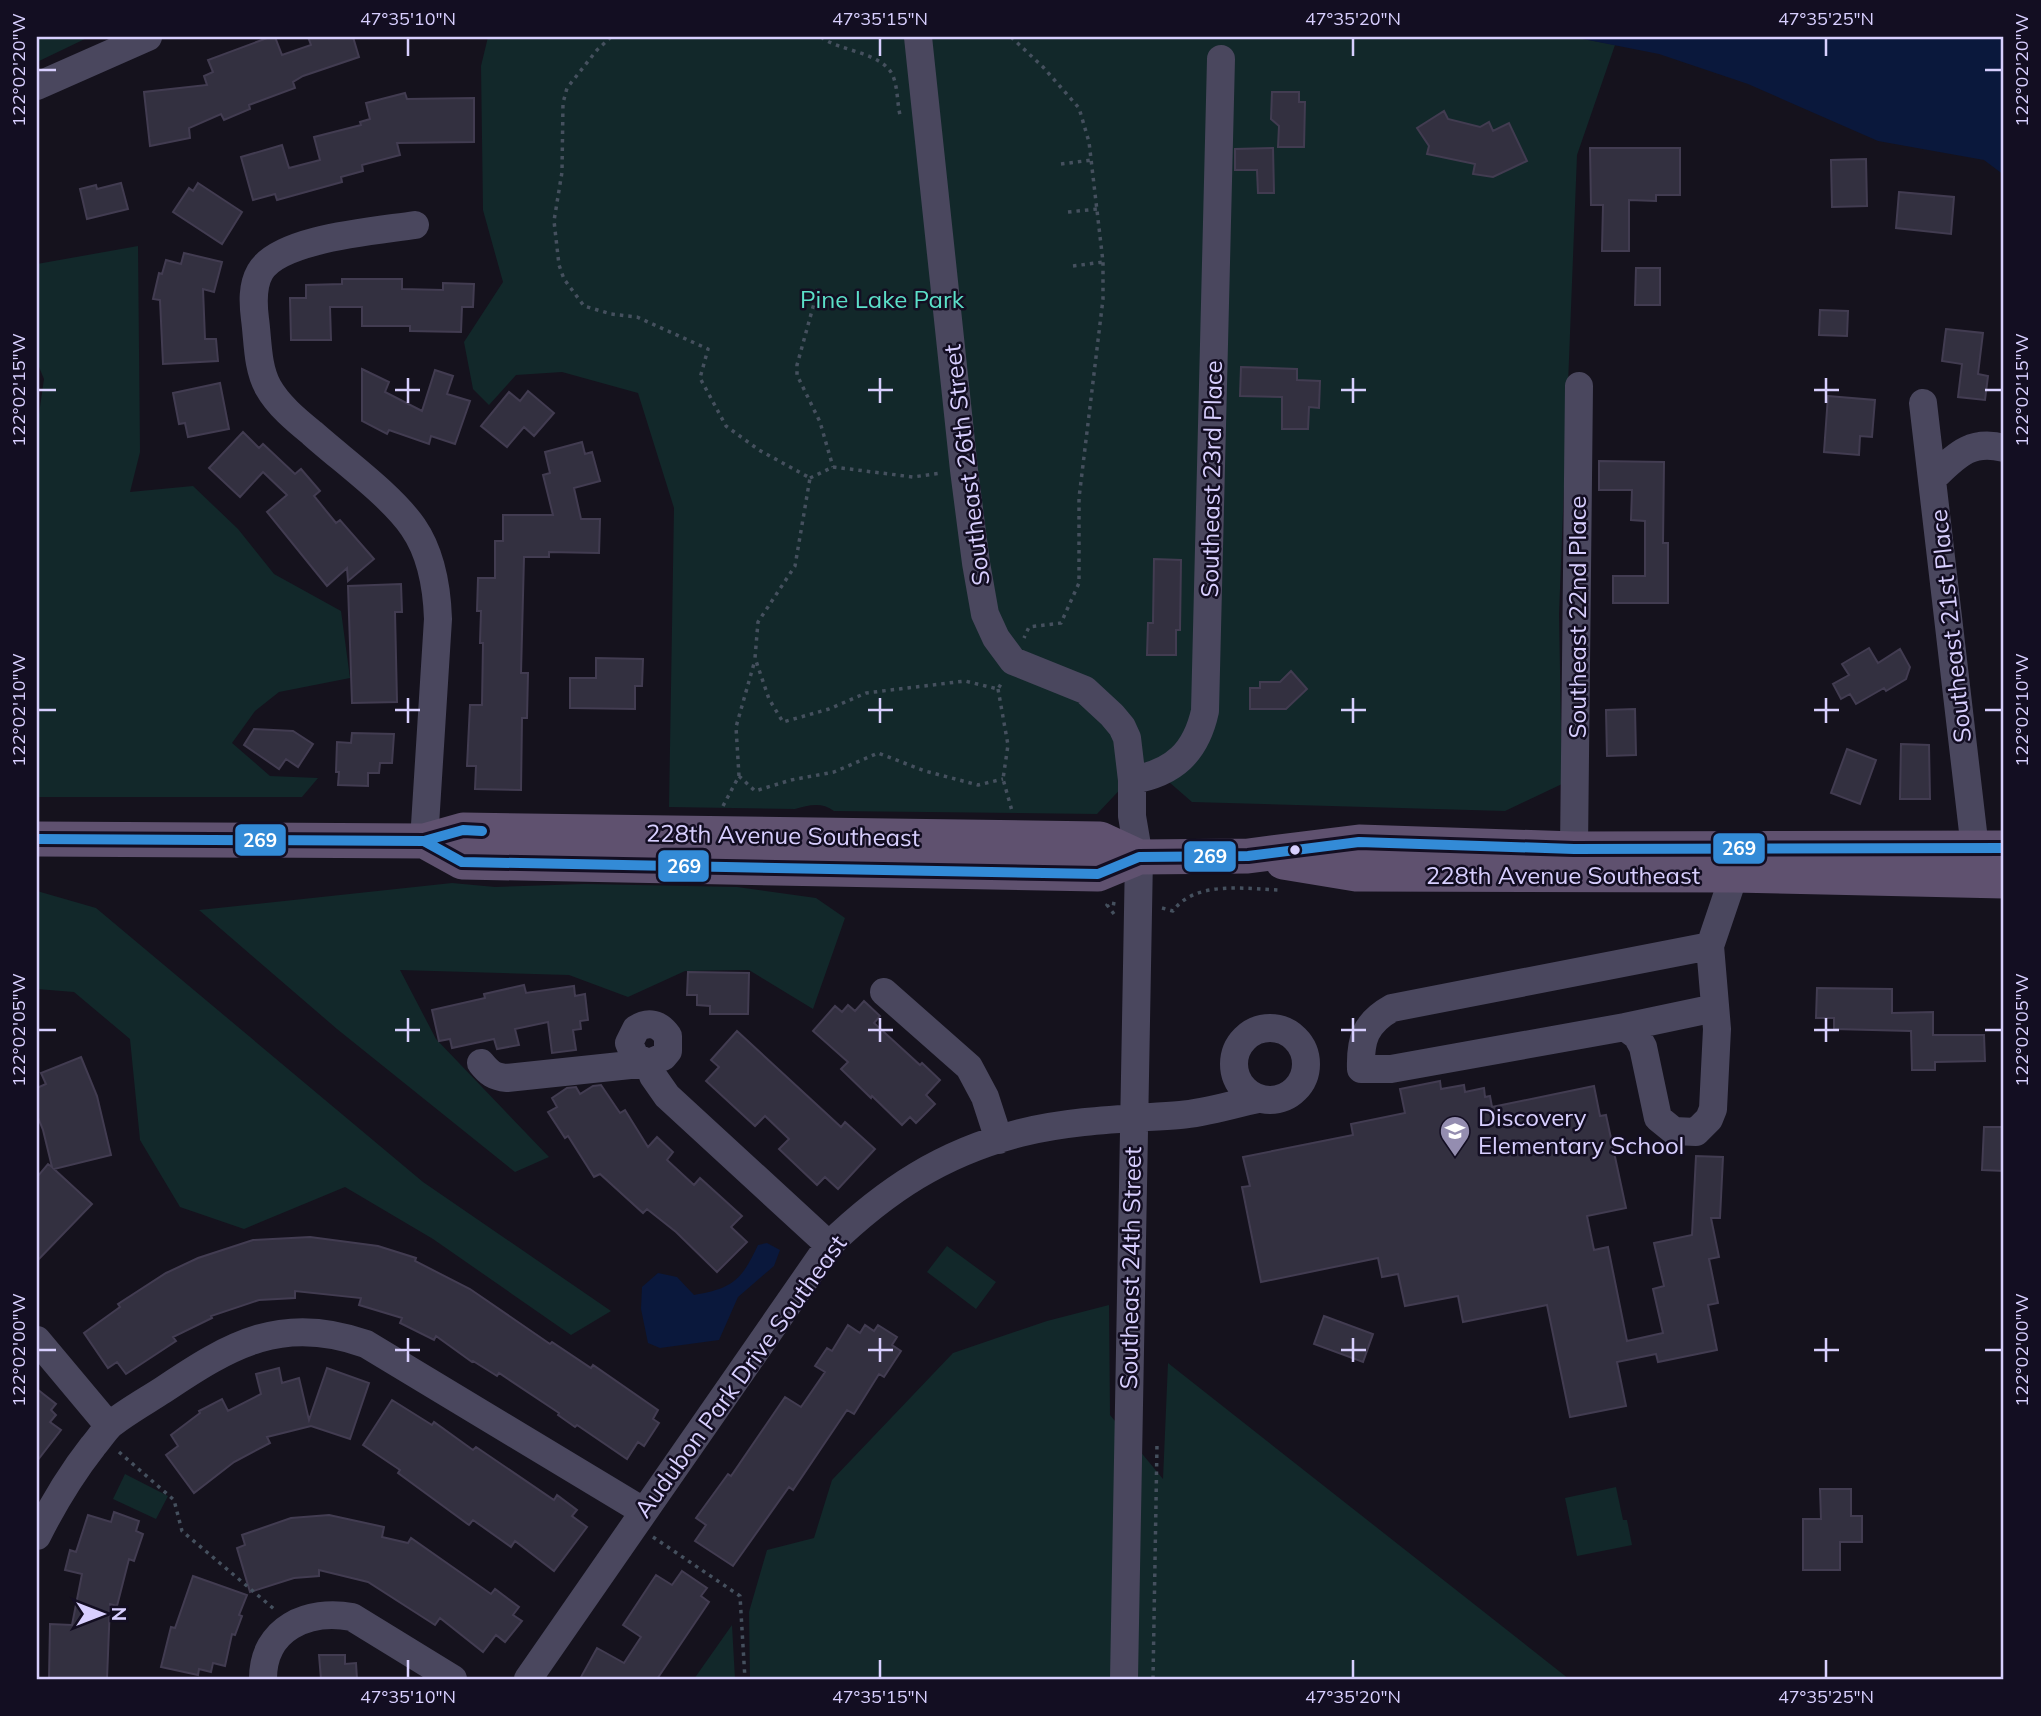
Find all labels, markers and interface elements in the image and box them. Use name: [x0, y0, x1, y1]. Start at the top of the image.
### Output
text: 47°35'10"N: [360, 7, 456, 30]
text: 47°35'15"N: [832, 7, 928, 30]
text: 47°35'20"N: [1305, 7, 1401, 30]
text: 47°35'25"N: [1778, 7, 1874, 30]
text: 122°02'20"W: [7, 13, 30, 127]
text: 122°02'20"W: [2010, 13, 2033, 127]
park label: Pine Lake Park: [800, 284, 965, 314]
text: 122°02'15"W: [7, 333, 30, 447]
text: 122°02'15"W: [2010, 333, 2033, 447]
street label: Southeast 26th Street: [936, 343, 996, 587]
street label: Southeast 23rd Place: [1194, 360, 1228, 598]
street label: Southeast 22nd Place: [1562, 496, 1592, 738]
street label: Southeast 21st Place: [1923, 508, 1977, 744]
text: 122°02'10"W: [7, 653, 30, 767]
text: 122°02'10"W: [2010, 653, 2033, 767]
street label: 228th Avenue Southeast: [646, 818, 920, 852]
line badge: 269: [234, 823, 287, 857]
text: 269: [243, 828, 277, 852]
line badge: 269: [1712, 832, 1766, 865]
text: 269: [1722, 836, 1756, 860]
line badge: 269: [1183, 840, 1237, 873]
unlabelled marker: [1288, 843, 1302, 857]
text: 269: [1193, 844, 1227, 868]
line badge: 269: [657, 849, 710, 883]
text: 269: [667, 854, 701, 878]
street label: 228th Avenue Southeast: [1426, 860, 1700, 890]
text: 122°02'05"W: [7, 973, 30, 1087]
text: 122°02'05"W: [2010, 973, 2033, 1087]
place label: Discovery Elementary School: [1478, 1102, 1684, 1160]
school or university icon: Discovery Elementary School: [1438, 1114, 1472, 1158]
street label: Southeast 24th Street: [1113, 1146, 1147, 1390]
street label: Audubon Park Drive Southeast: [627, 1229, 853, 1523]
text: 122°02'00"W: [7, 1293, 30, 1407]
text: 122°02'00"W: [2010, 1293, 2033, 1407]
north arrow: [66, 1580, 136, 1650]
text: N: [107, 1607, 131, 1621]
text: 47°35'10"N: [360, 1685, 456, 1708]
text: 47°35'15"N: [832, 1685, 928, 1708]
text: 47°35'20"N: [1305, 1685, 1401, 1708]
text: 47°35'25"N: [1778, 1685, 1874, 1708]

